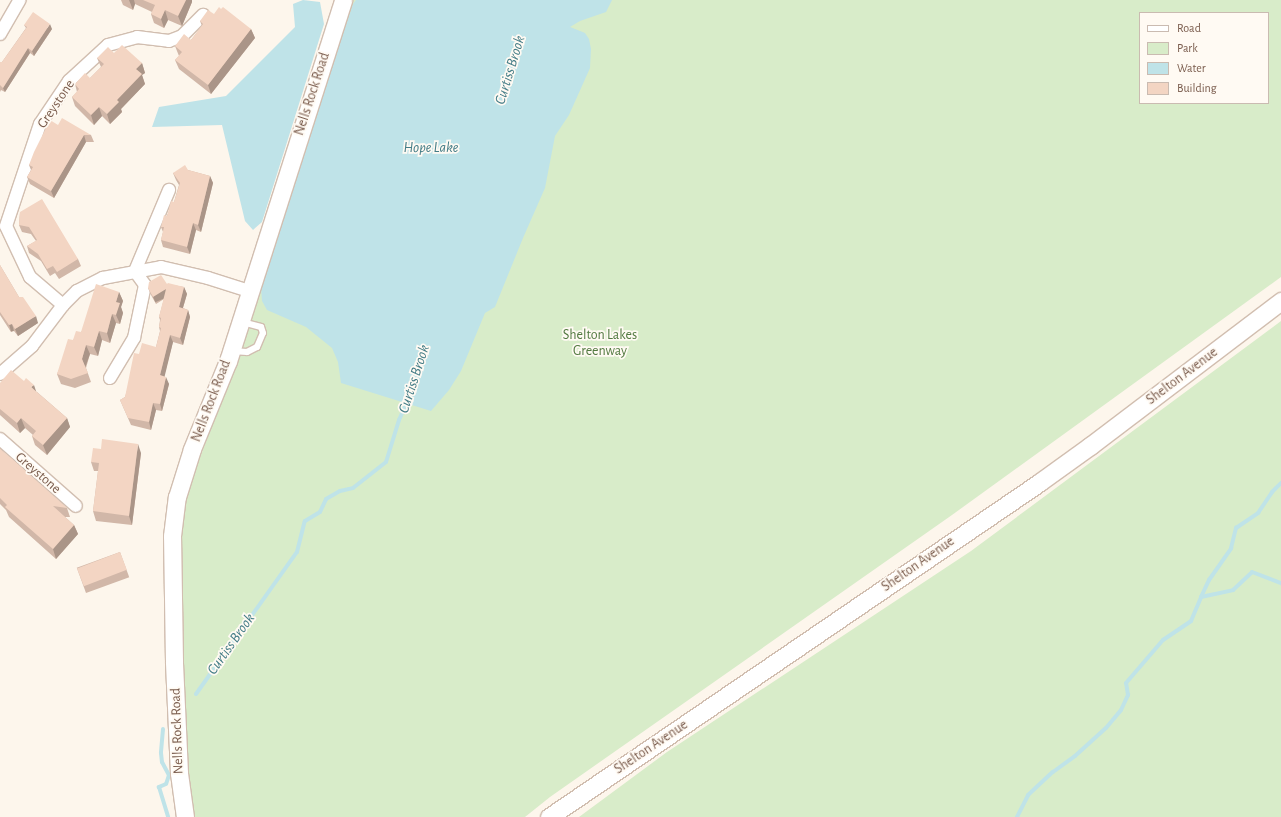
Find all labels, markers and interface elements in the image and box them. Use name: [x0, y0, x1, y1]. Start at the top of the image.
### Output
legend: [1139, 12, 1269, 104]
text: Road: [1177, 22, 1201, 34]
water label: Curtiss Brook: [491, 34, 529, 106]
text: Park: [1177, 42, 1198, 54]
street label: Nells Rock Road: [291, 50, 333, 138]
text: Water: [1177, 62, 1206, 74]
street label: Greystone: [34, 77, 78, 131]
text: Building: [1177, 82, 1217, 94]
water label: Hope Lake: [404, 139, 458, 157]
park label: Shelton Lakes Greenway: [563, 327, 637, 360]
water label: Curtiss Brook: [394, 343, 434, 415]
street label: Shelton Avenue: [1143, 344, 1221, 408]
street label: Nells Rock Road: [188, 358, 234, 444]
street label: Greystone: [12, 449, 64, 497]
street label: Shelton Avenue: [878, 533, 958, 595]
water label: Curtiss Brook: [203, 610, 259, 678]
street label: Nells Rock Road: [167, 688, 187, 774]
street label: Shelton Avenue: [611, 716, 691, 778]

